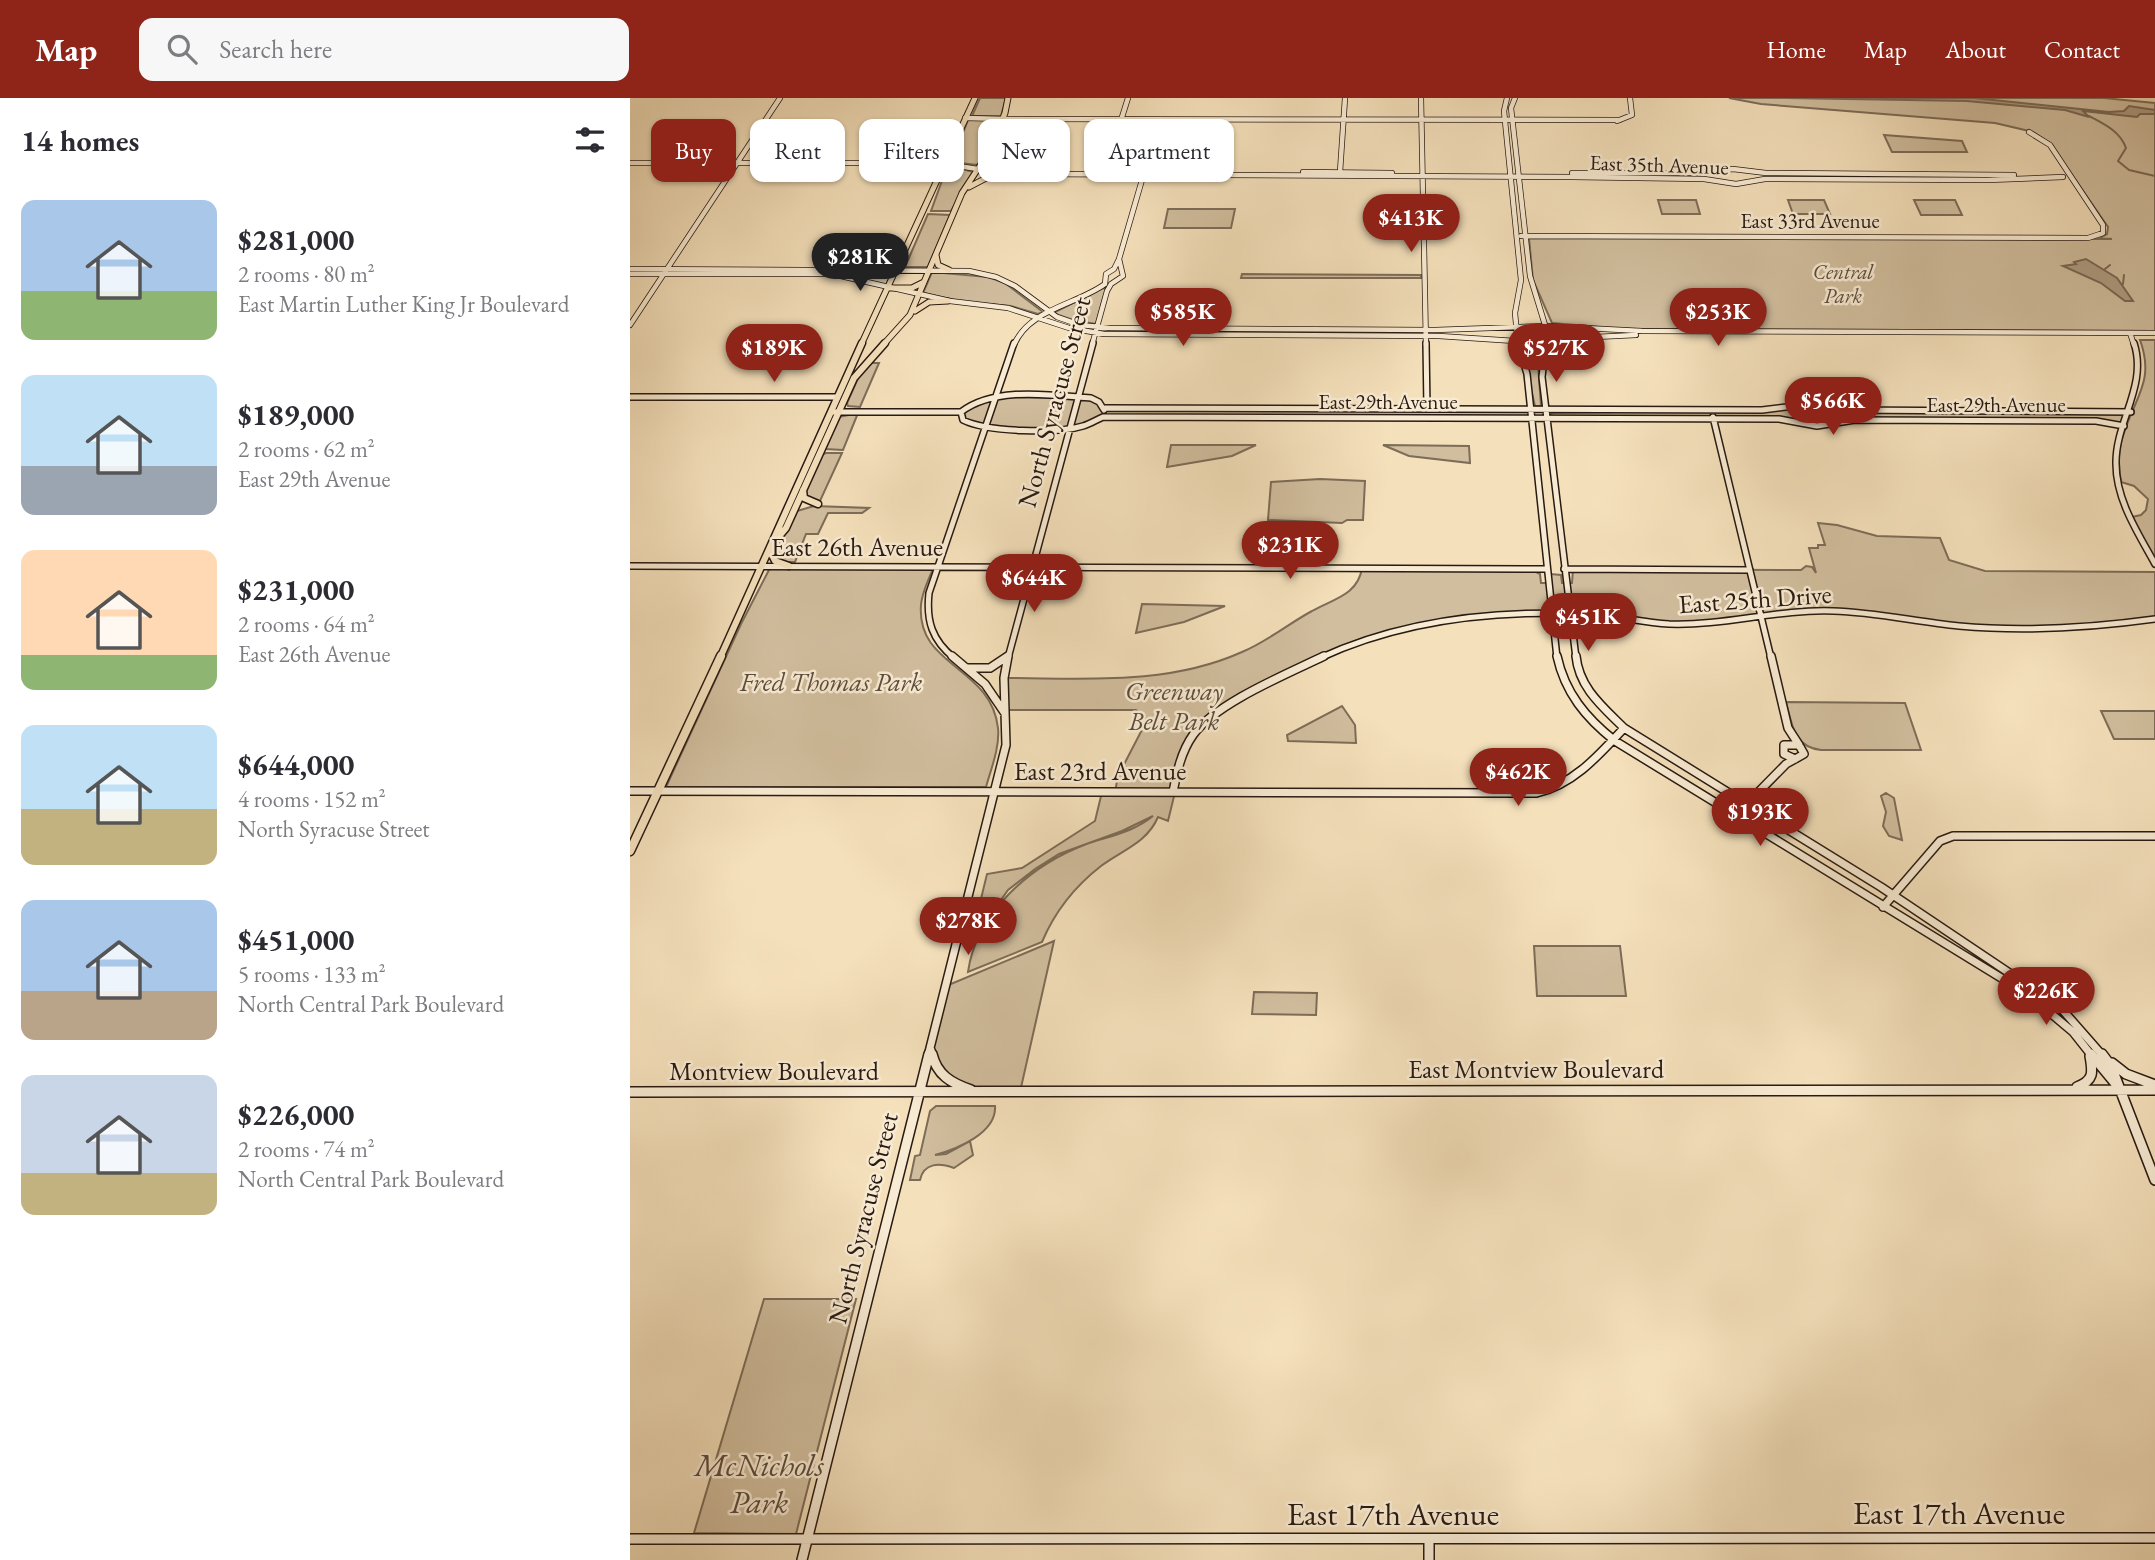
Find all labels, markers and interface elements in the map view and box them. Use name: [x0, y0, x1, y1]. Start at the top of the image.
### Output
search box: [139, 18, 629, 81]
text: Map: [35, 28, 97, 71]
icon: search: [163, 30, 201, 68]
text: Search here: [219, 32, 332, 66]
text: Home: [1766, 34, 1826, 65]
text: Map: [1864, 34, 1907, 65]
text: About: [1945, 34, 2006, 65]
text: Contact: [2044, 34, 2120, 65]
chip: Buy: [651, 119, 736, 182]
chip: Rent: [750, 119, 845, 182]
chip: Filters: [859, 119, 964, 182]
chip: New: [978, 119, 1070, 182]
chip: Apartment: [1084, 119, 1234, 182]
text: 14 homes: [21, 121, 139, 160]
icon: filters: [571, 121, 609, 159]
street label: East 35th Avenue: [1589, 149, 1729, 180]
pin: $413K: [1362, 194, 1460, 254]
text: $413K: [1379, 202, 1443, 232]
street label: East 33rd Avenue: [1740, 207, 1880, 234]
text: $281,000: [238, 220, 354, 259]
icon: home: [77, 228, 161, 312]
pin: $281K: [811, 234, 909, 293]
text: $281K: [828, 241, 892, 271]
park label: Central Park: [1813, 258, 1874, 309]
text: 2 rooms · 80 m²: [238, 259, 375, 289]
pin: $585K: [1134, 288, 1232, 348]
pin: $253K: [1669, 288, 1767, 348]
text: East Martin Luther King Jr Boulevard: [238, 289, 569, 319]
street label: North Syracuse Street: [1010, 293, 1098, 511]
text: $585K: [1151, 296, 1215, 326]
text: $253K: [1686, 296, 1750, 326]
pin: $189K: [725, 324, 823, 384]
pin: $527K: [1507, 324, 1605, 384]
text: $189K: [742, 332, 806, 362]
text: $527K: [1524, 332, 1588, 362]
pin: $566K: [1784, 378, 1882, 437]
text: $566K: [1801, 385, 1865, 415]
street label: East 29th Avenue: [1318, 388, 1458, 415]
street label: East 29th Avenue: [1926, 391, 2066, 418]
text: $189,000: [238, 395, 354, 434]
icon: home: [77, 403, 161, 487]
text: 2 rooms · 62 m²: [238, 434, 375, 464]
text: East 29th Avenue: [238, 464, 391, 494]
pin: $231K: [1241, 522, 1339, 581]
text: $231K: [1258, 529, 1322, 559]
street label: East 26th Avenue: [771, 530, 943, 564]
pin: $644K: [985, 554, 1083, 614]
text: $644K: [1002, 562, 1066, 592]
text: $231,000: [238, 570, 354, 609]
street label: East 25th Drive: [1677, 577, 1833, 621]
icon: home: [77, 578, 161, 662]
pin: $451K: [1539, 594, 1637, 653]
text: $451K: [1556, 601, 1620, 631]
text: 2 rooms · 64 m²: [238, 609, 375, 639]
text: East 26th Avenue: [238, 639, 391, 669]
park label: Fred Thomas Park: [739, 665, 922, 699]
park label: Greenway Belt Park: [1125, 674, 1224, 738]
text: $644,000: [238, 745, 354, 784]
pin: $462K: [1469, 748, 1567, 808]
icon: home: [77, 753, 161, 837]
street label: East 23rd Avenue: [1014, 754, 1186, 788]
text: $462K: [1486, 756, 1550, 786]
text: 4 rooms · 152 m²: [238, 784, 386, 814]
pin: $193K: [1711, 788, 1809, 848]
text: $193K: [1728, 796, 1792, 826]
text: North Syracuse Street: [238, 814, 430, 844]
pin: $278K: [919, 898, 1017, 957]
text: $278K: [936, 905, 1000, 935]
text: $451,000: [238, 920, 354, 959]
icon: home: [77, 928, 161, 1012]
text: 5 rooms · 133 m²: [238, 959, 386, 989]
pin: $226K: [1997, 968, 2095, 1027]
text: $226K: [2014, 975, 2078, 1005]
text: North Central Park Boulevard: [238, 989, 504, 1019]
street label: East Montview Boulevard: [1408, 1052, 1665, 1086]
street label: Montview Boulevard: [669, 1054, 880, 1088]
text: $226,000: [238, 1095, 354, 1134]
icon: home: [77, 1103, 161, 1187]
street label: North Syracuse Street: [820, 1109, 906, 1327]
text: 2 rooms · 74 m²: [238, 1134, 375, 1164]
text: North Central Park Boulevard: [238, 1164, 504, 1194]
park label: McNichols Park: [692, 1444, 824, 1523]
street label: East 17th Avenue: [1853, 1492, 2065, 1534]
street label: East 17th Avenue: [1287, 1493, 1499, 1535]

